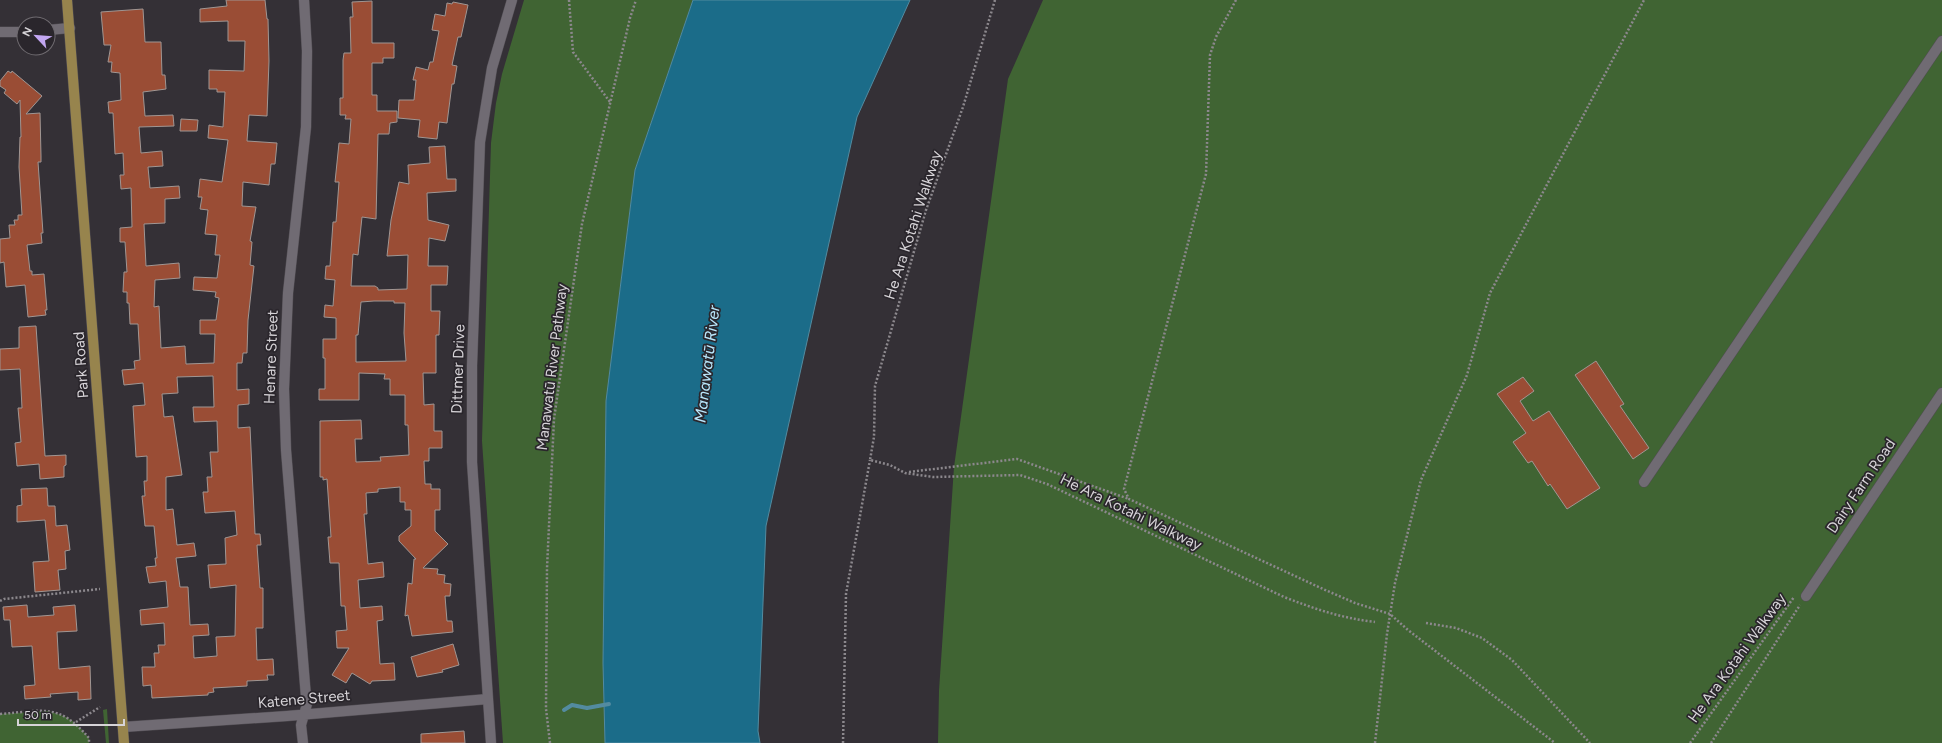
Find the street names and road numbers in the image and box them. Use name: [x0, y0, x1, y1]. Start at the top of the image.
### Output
street label: He Ara Kotahi Walkway: [880, 148, 946, 302]
street label: Manawatū River Pathway: [533, 283, 571, 451]
street label: Henare Street: [260, 309, 282, 405]
street label: Dittmer Drive: [447, 324, 469, 414]
street label: Park Road: [70, 331, 92, 399]
street label: Dairy Farm Road: [1823, 435, 1899, 537]
street label: He Ara Kotahi Walkway: [1057, 470, 1205, 554]
street label: He Ara Kotahi Walkway: [1684, 590, 1790, 726]
street label: Katene Street: [257, 686, 351, 712]

